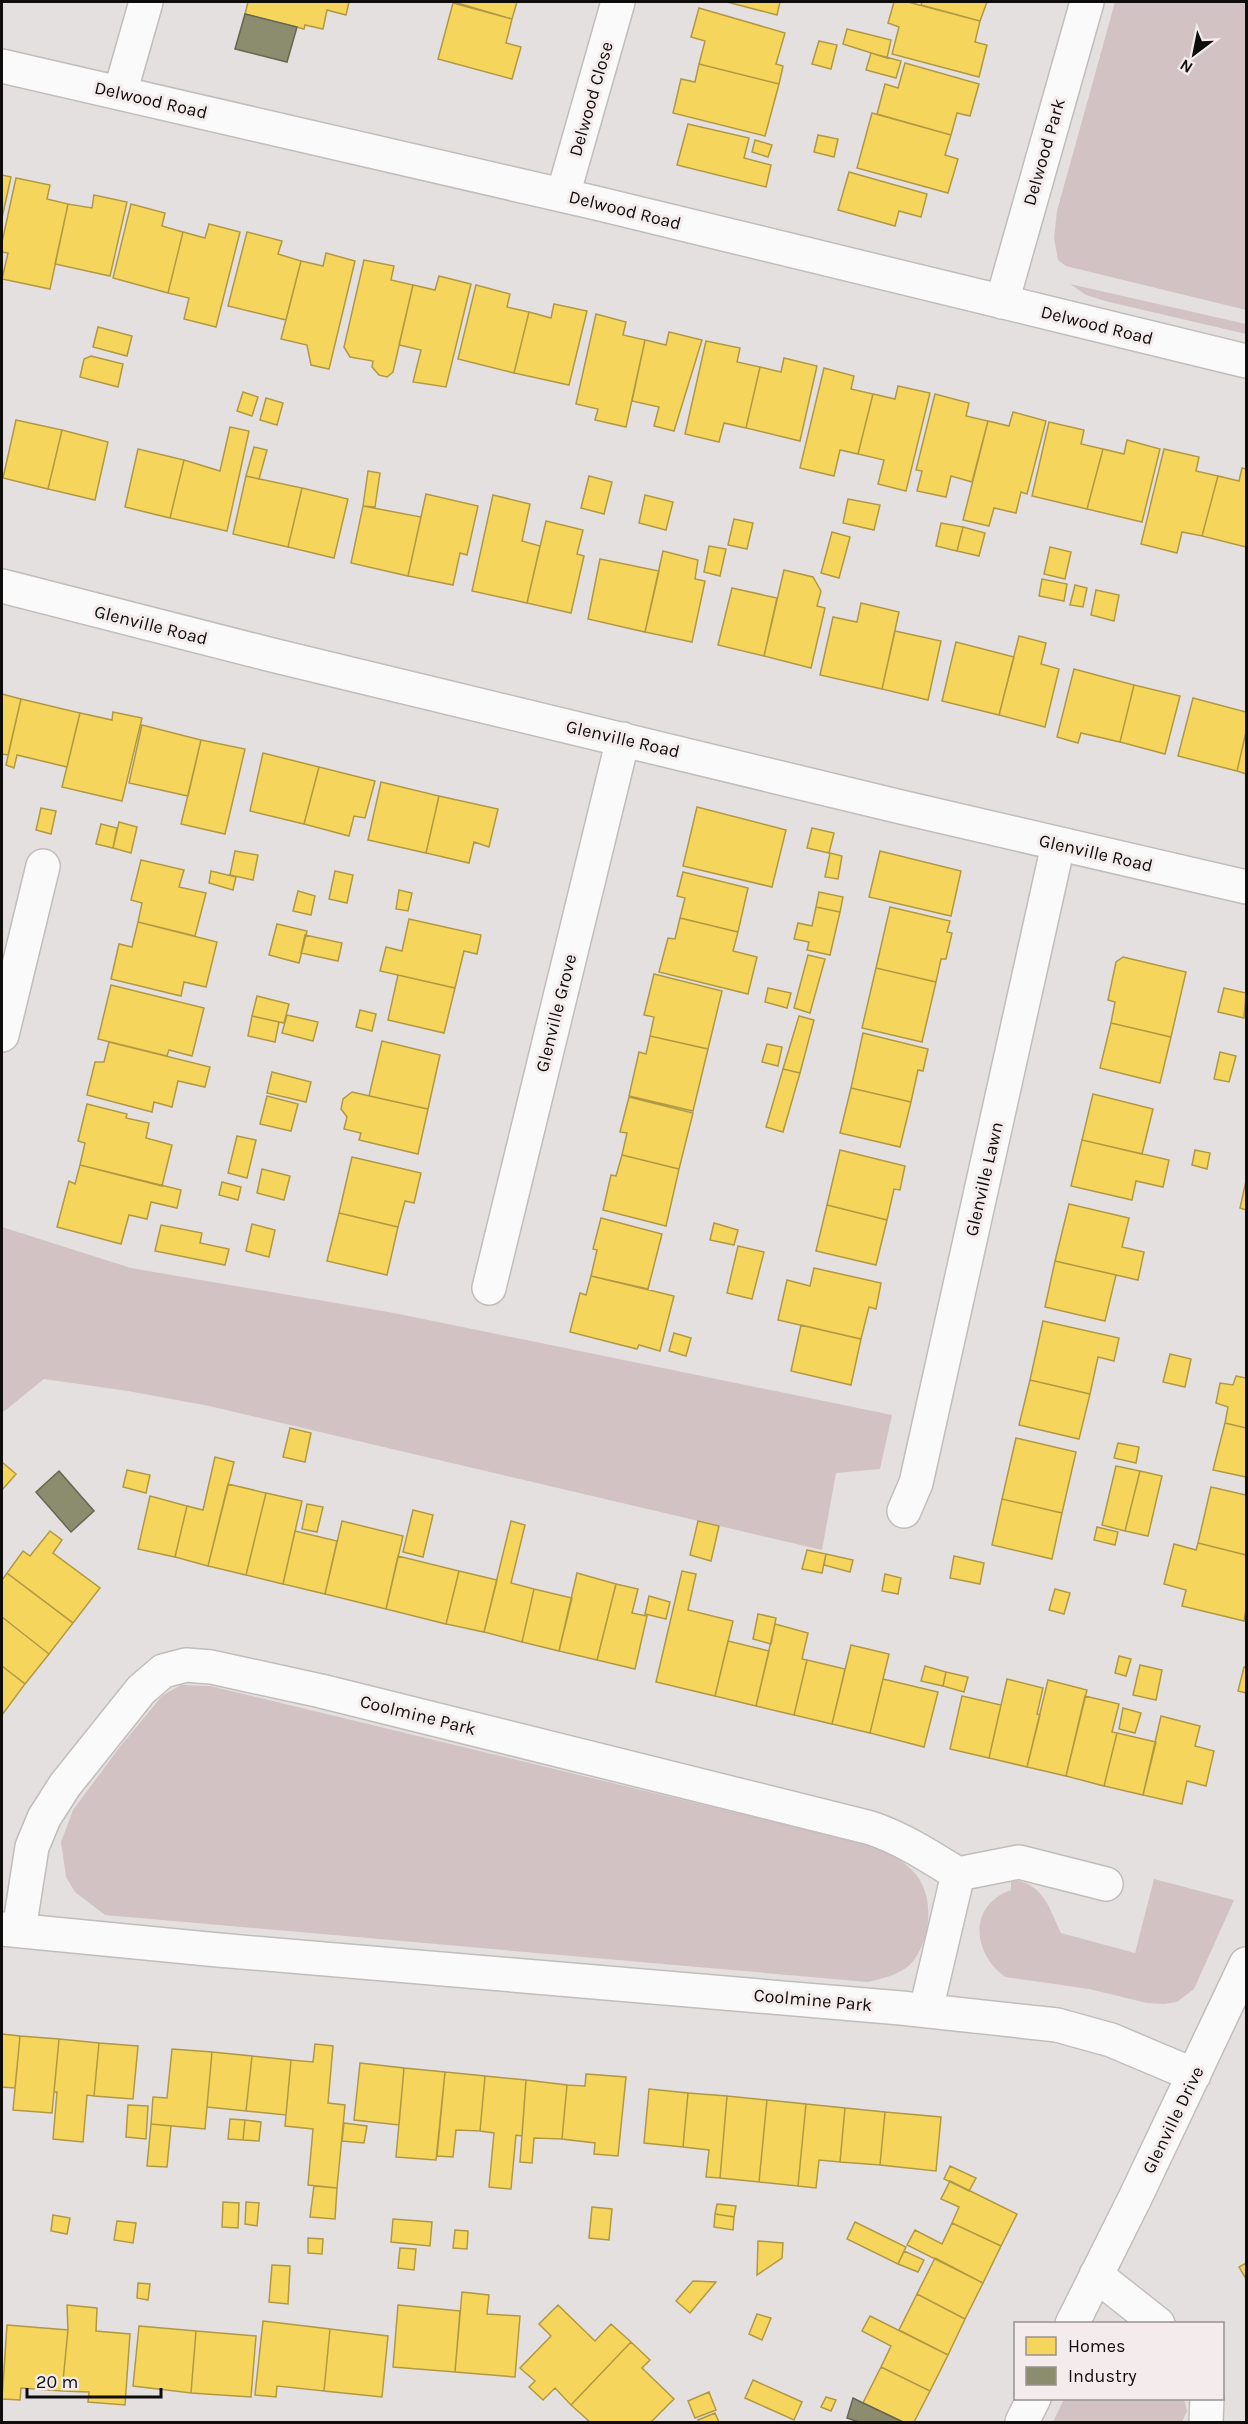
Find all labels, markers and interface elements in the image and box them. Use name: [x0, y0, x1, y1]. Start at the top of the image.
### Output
north arrow: [1164, 24, 1224, 84]
street label: Delwood Close: [564, 39, 618, 159]
text: N: [1176, 55, 1196, 77]
street label: Delwood Road: [92, 76, 210, 124]
street label: Delwood Park: [1018, 96, 1070, 208]
street label: Delwood Road: [566, 185, 684, 235]
street label: Delwood Road: [1038, 300, 1156, 350]
street label: Glenville Road: [92, 600, 210, 650]
street label: Glenville Road: [564, 715, 682, 763]
street label: Glenville Road: [1037, 829, 1155, 877]
street label: Glenville Grove: [531, 952, 581, 1074]
street label: Glenville Lawn: [960, 1120, 1008, 1238]
street label: Coolmine Park: [358, 1690, 478, 1740]
street label: Coolmine Park: [753, 1984, 873, 2016]
street label: Glenville Drive: [1138, 2063, 1208, 2177]
legend: [1014, 2322, 1224, 2400]
text: Homes: [1068, 2335, 1125, 2357]
scale bar: [27, 2361, 160, 2399]
text: Industry: [1068, 2365, 1137, 2387]
text: 20 m: [36, 2371, 78, 2393]

